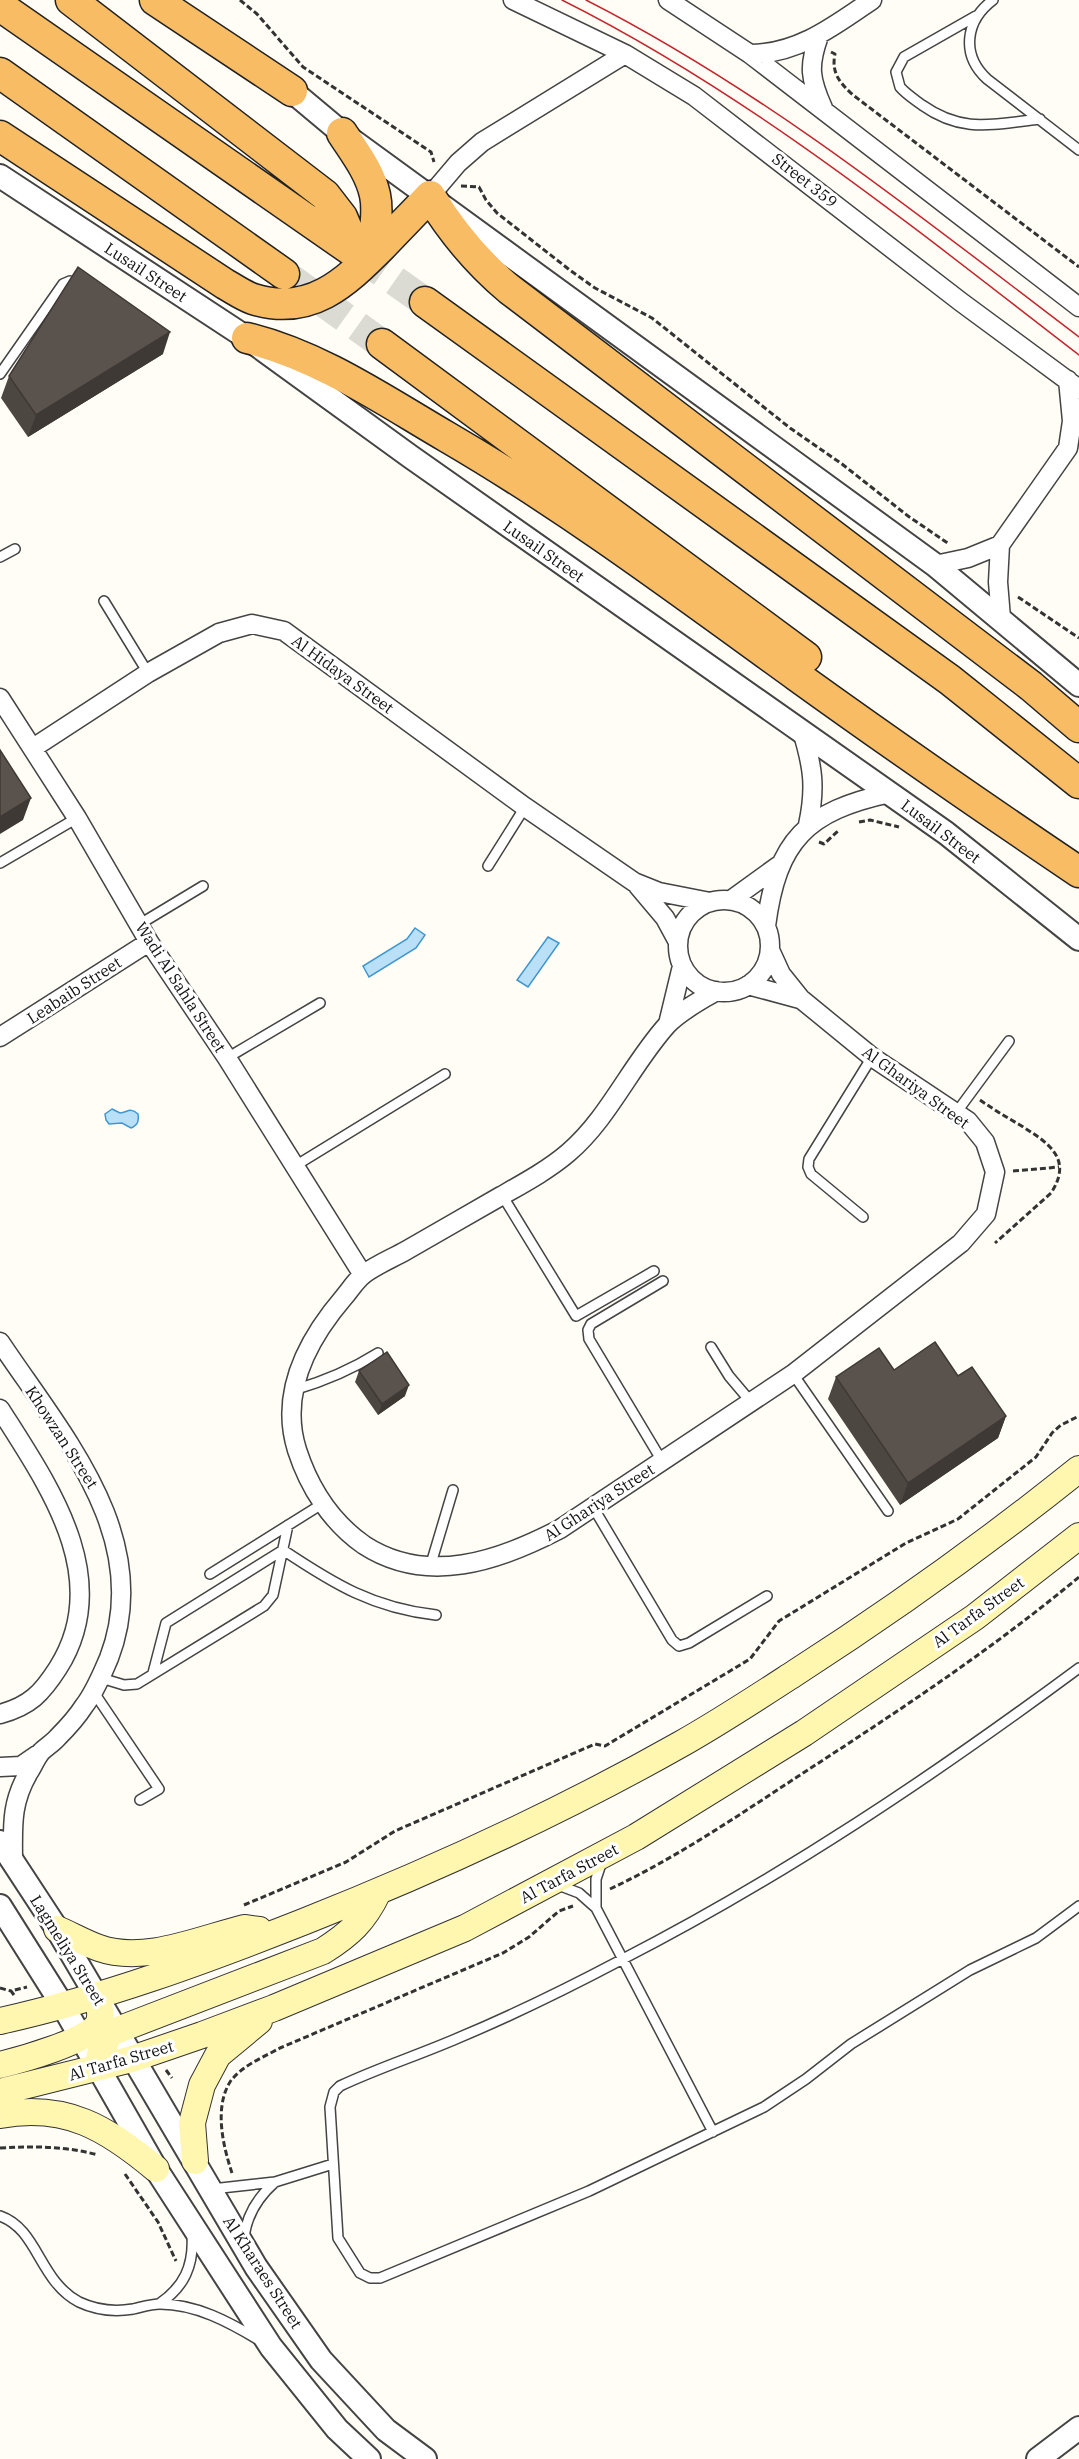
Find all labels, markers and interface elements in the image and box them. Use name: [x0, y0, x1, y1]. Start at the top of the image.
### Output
street label: Street 359: [768, 148, 842, 212]
street label: Lusail Street: [101, 238, 191, 306]
street label: Lusail Street: [500, 516, 589, 586]
street label: Al Hidaya Street: [288, 630, 398, 718]
street label: Lusail Street: [897, 795, 985, 868]
street label: Wadi Al Sahla Street: [131, 918, 231, 1056]
street label: Leabaib Street: [23, 952, 125, 1028]
street label: Al Ghariya Street: [859, 1041, 974, 1133]
street label: Khowzan Street: [21, 1382, 103, 1492]
street label: Al Ghariya Street: [540, 1459, 658, 1545]
street label: Al Tarfa Street: [928, 1572, 1028, 1652]
street label: Al Tarfa Street: [517, 1839, 622, 1907]
street label: Lagmeliya Street: [26, 1891, 110, 2009]
street label: Al Tarfa Street: [66, 2035, 176, 2085]
street label: Al Kharaes Street: [219, 2212, 307, 2332]

